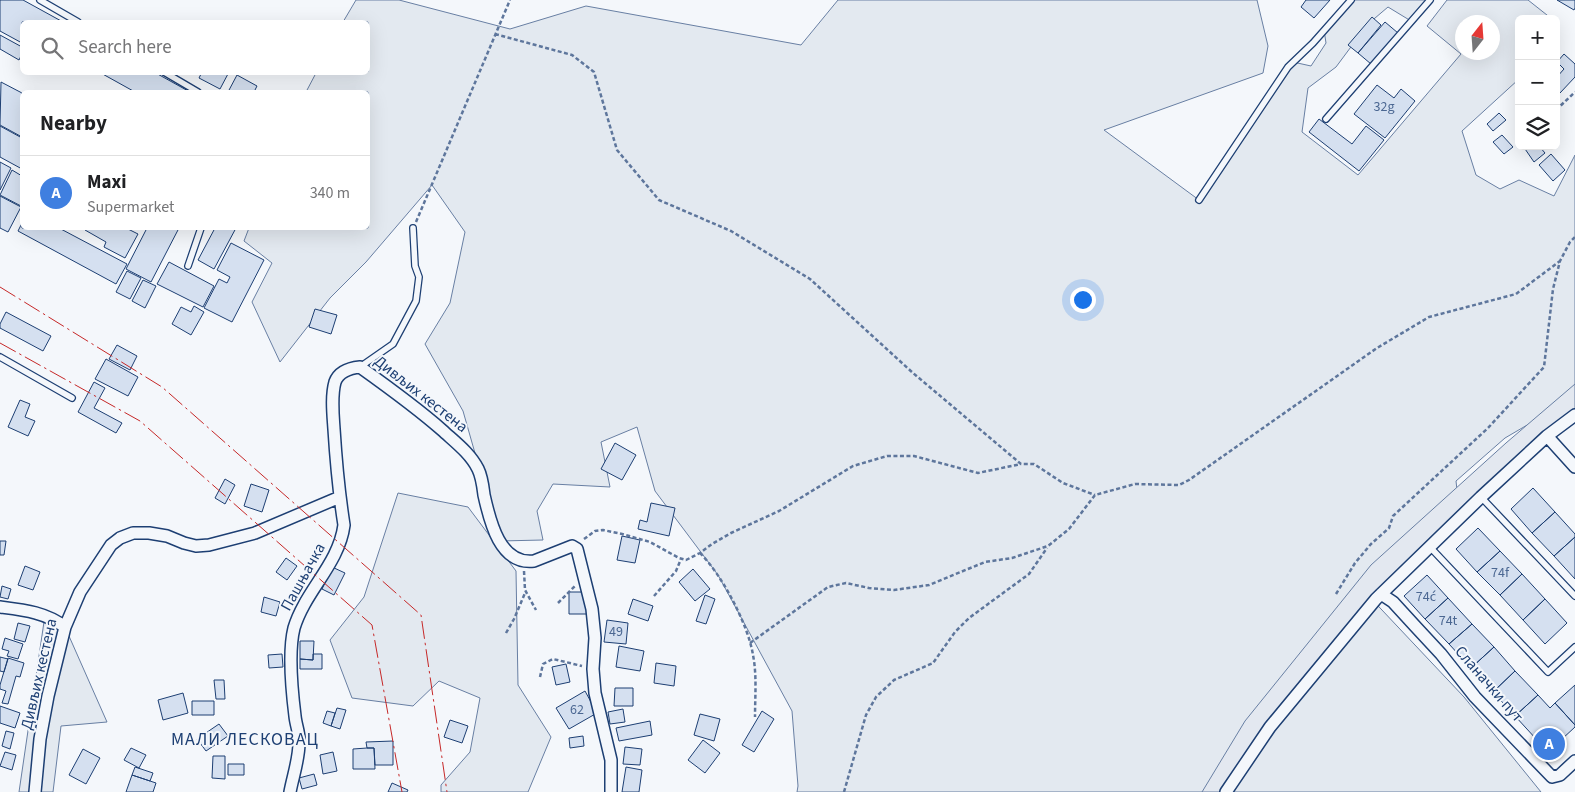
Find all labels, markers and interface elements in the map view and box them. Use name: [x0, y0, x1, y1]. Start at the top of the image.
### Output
north arrow: [1455, 15, 1500, 60]
map controls: [1515, 15, 1560, 150]
button: +: [1515, 15, 1560, 60]
search box: [20, 20, 370, 75]
icon: search: [38, 34, 66, 62]
text: Search here: [78, 34, 172, 61]
button: −: [1515, 60, 1560, 105]
house number: 32g: [1374, 97, 1394, 117]
button: layers: [1515, 105, 1560, 150]
text: Nearby: [40, 108, 107, 138]
text: Maxi: [87, 169, 127, 196]
text: A: [51, 182, 61, 204]
text: 340 m: [310, 182, 350, 204]
text: Supermarket: [87, 196, 174, 218]
your location: [1070, 287, 1096, 313]
street label: Дивљих кестена: [370, 350, 472, 438]
street label: Пашњачка: [275, 539, 331, 615]
house number: 74f: [1491, 563, 1510, 583]
house number: 74ć: [1416, 587, 1437, 607]
house number: 74t: [1439, 611, 1458, 631]
street label: Дивљих кестена: [16, 616, 62, 732]
house number: 49: [609, 622, 623, 642]
street label: Сланачки пут: [1450, 641, 1528, 727]
house number: 62: [570, 700, 584, 720]
pin: A: [1533, 725, 1565, 763]
district label: МАЛИ ЛЕСКОВАЦ: [171, 727, 319, 752]

